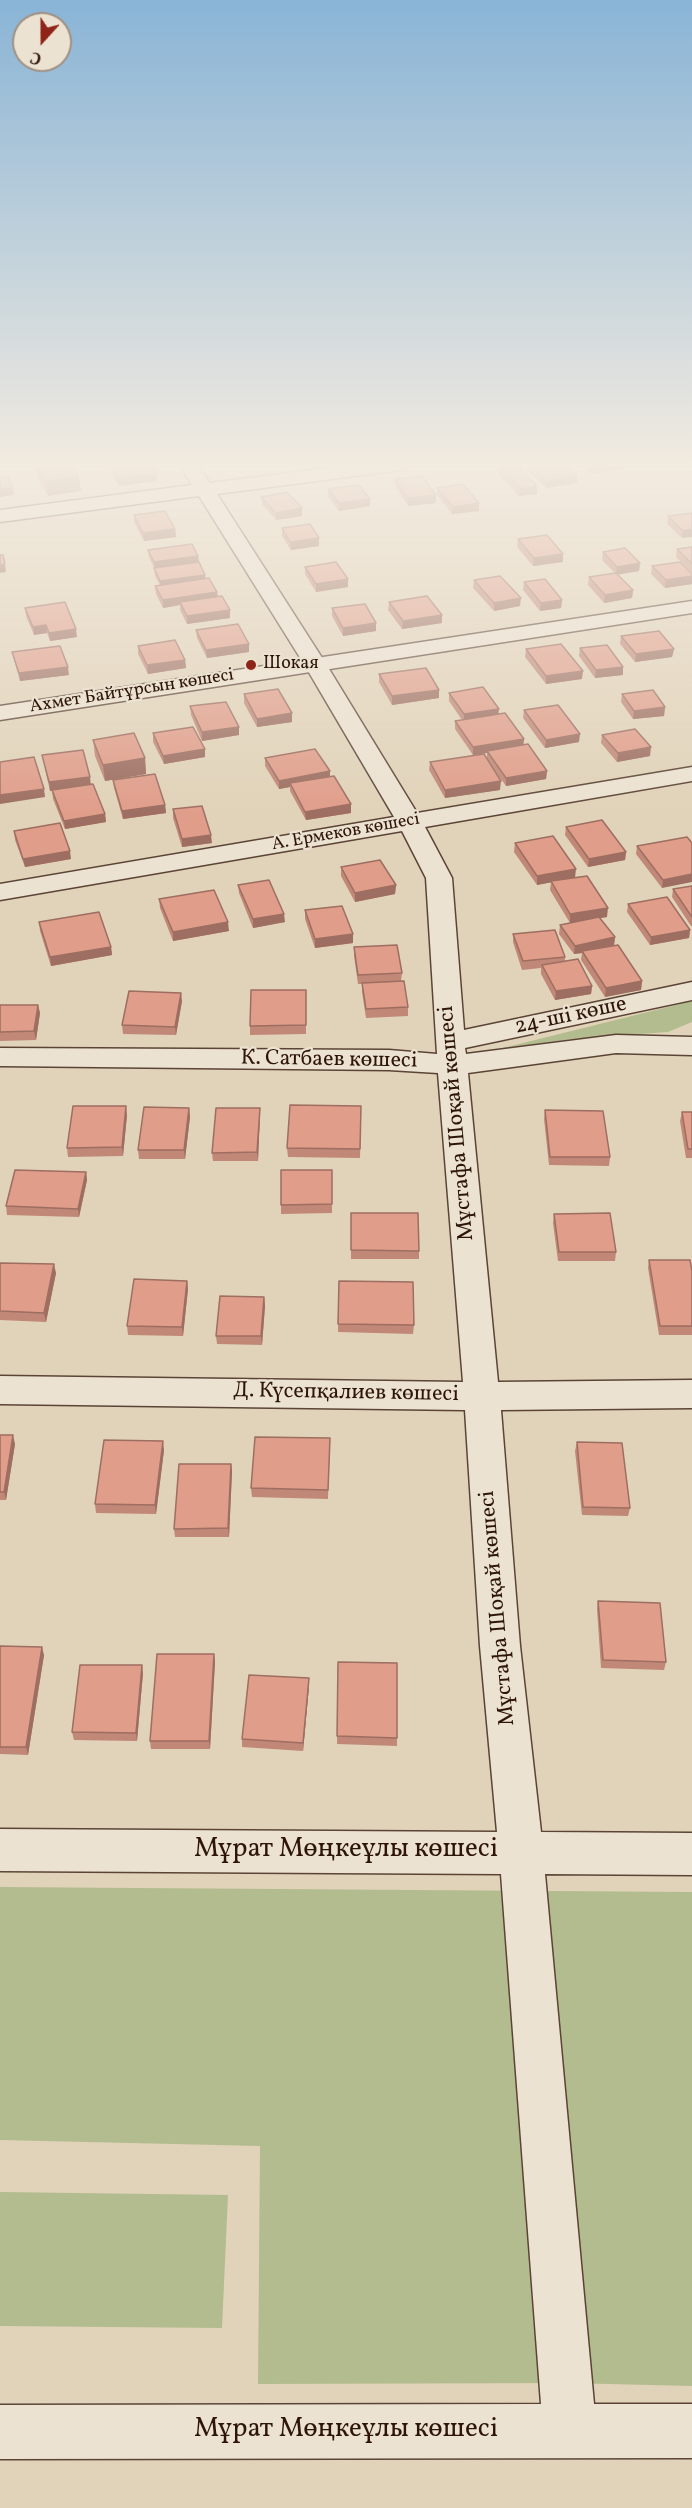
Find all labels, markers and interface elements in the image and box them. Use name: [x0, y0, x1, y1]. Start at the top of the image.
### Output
north arrow: [12, 12, 72, 72]
text: С: [28, 45, 45, 69]
place label: Шокая: [263, 654, 319, 676]
marker: Шокая: [244, 658, 258, 672]
street label: Ахмет Байтұрсын көшесі: [28, 665, 236, 719]
street label: А. Ермеков көшесі: [270, 809, 422, 857]
street label: 24-ші көше: [513, 992, 629, 1042]
street label: Мұстафа Шоқай көшесі: [435, 1004, 481, 1242]
street label: К. Сатбаев көшесі: [240, 1046, 418, 1076]
street label: Д. Күсепқалиев көшесі: [233, 1379, 459, 1409]
street label: Мұстафа Шоқай көшесі: [476, 1489, 522, 1727]
street label: Мұрат Мөңкеұлы көшесі: [194, 1835, 498, 1867]
street label: Мұрат Мөңкеұлы көшесі: [194, 2415, 498, 2447]

